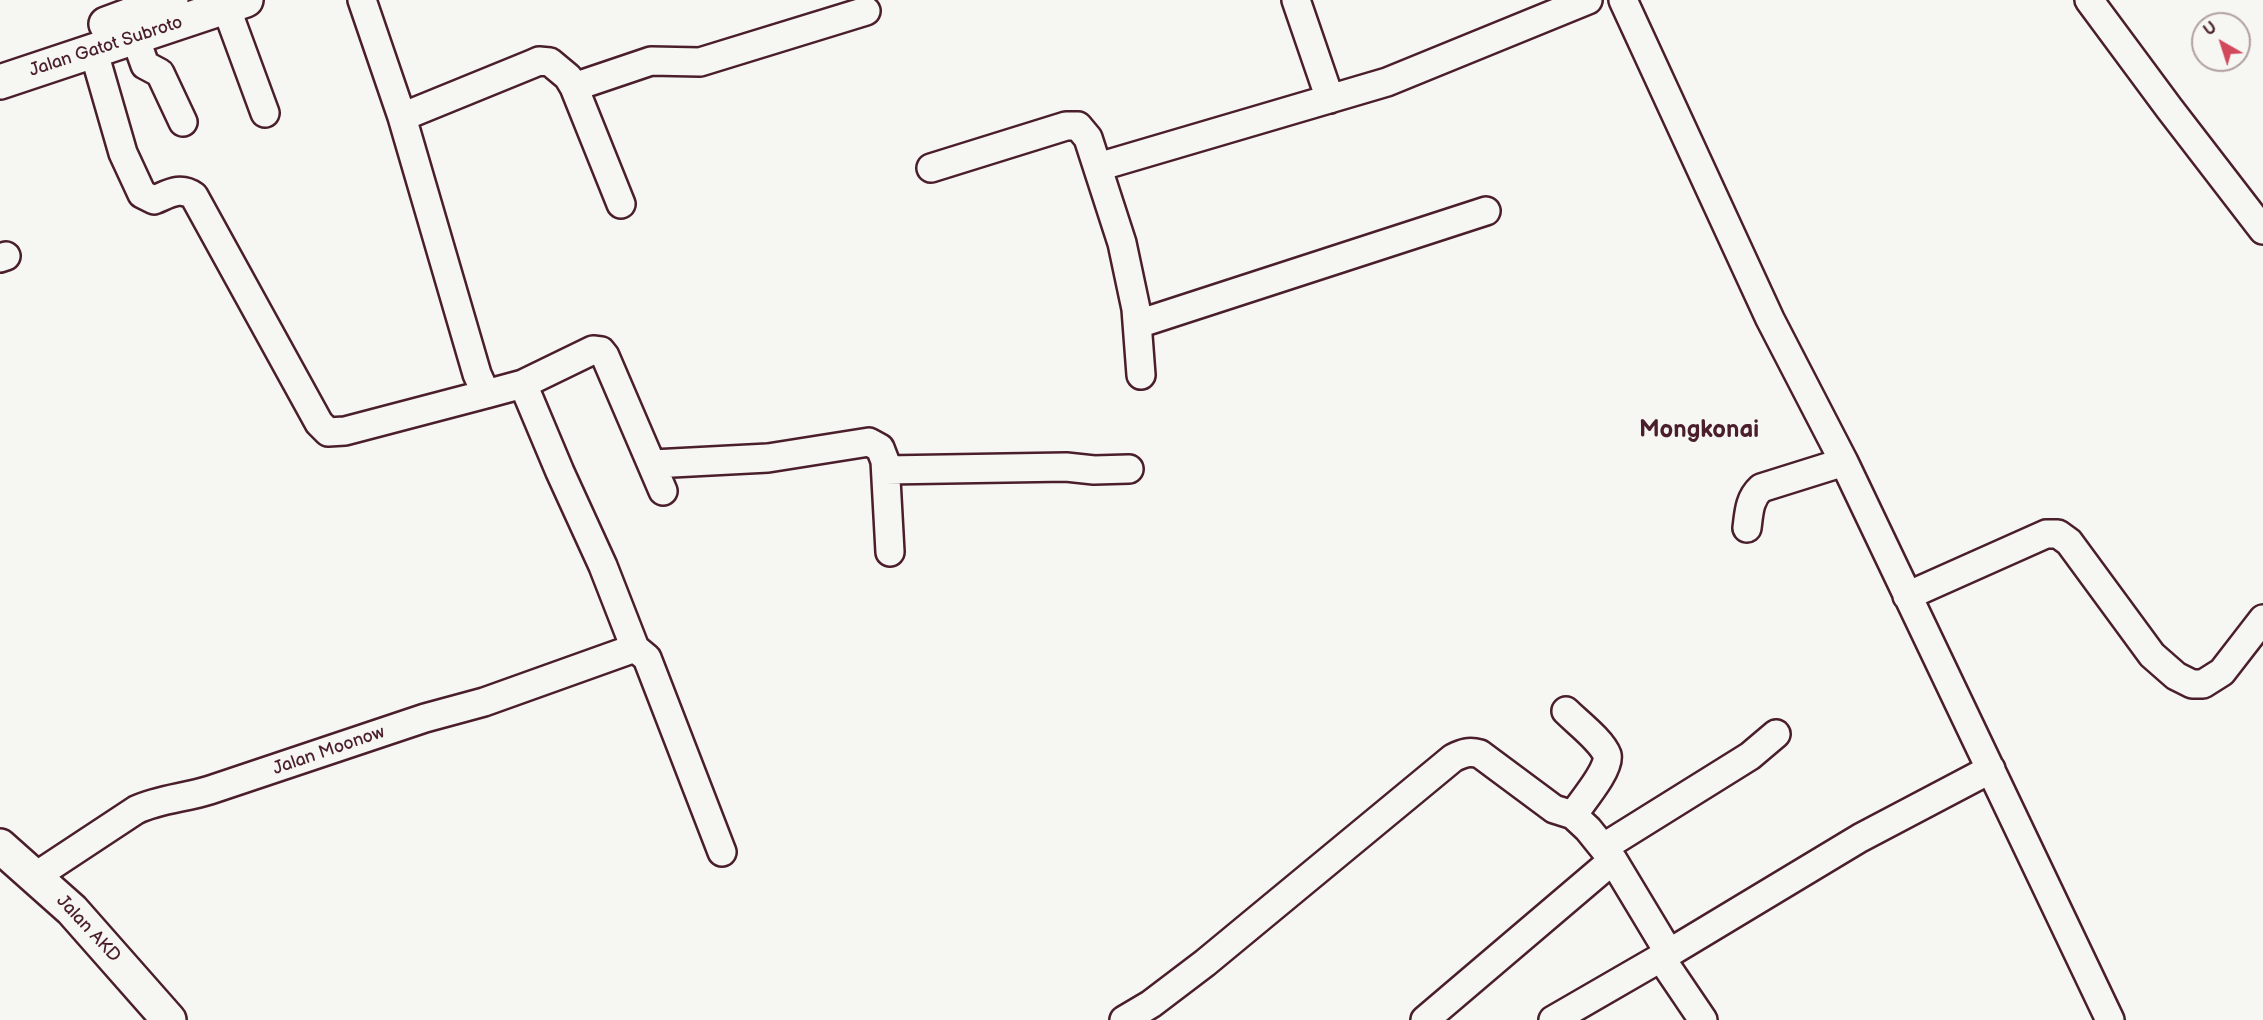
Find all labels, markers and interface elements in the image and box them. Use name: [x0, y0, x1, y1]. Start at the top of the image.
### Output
street label: Jalan Gatot Subroto: [27, 12, 185, 82]
north arrow: [2191, 12, 2251, 72]
text: U: [2200, 18, 2221, 40]
district label: Mongkonai: [1639, 417, 1759, 445]
street label: Jalan Moonow: [270, 722, 388, 780]
street label: Jalan AKD: [51, 891, 125, 967]

